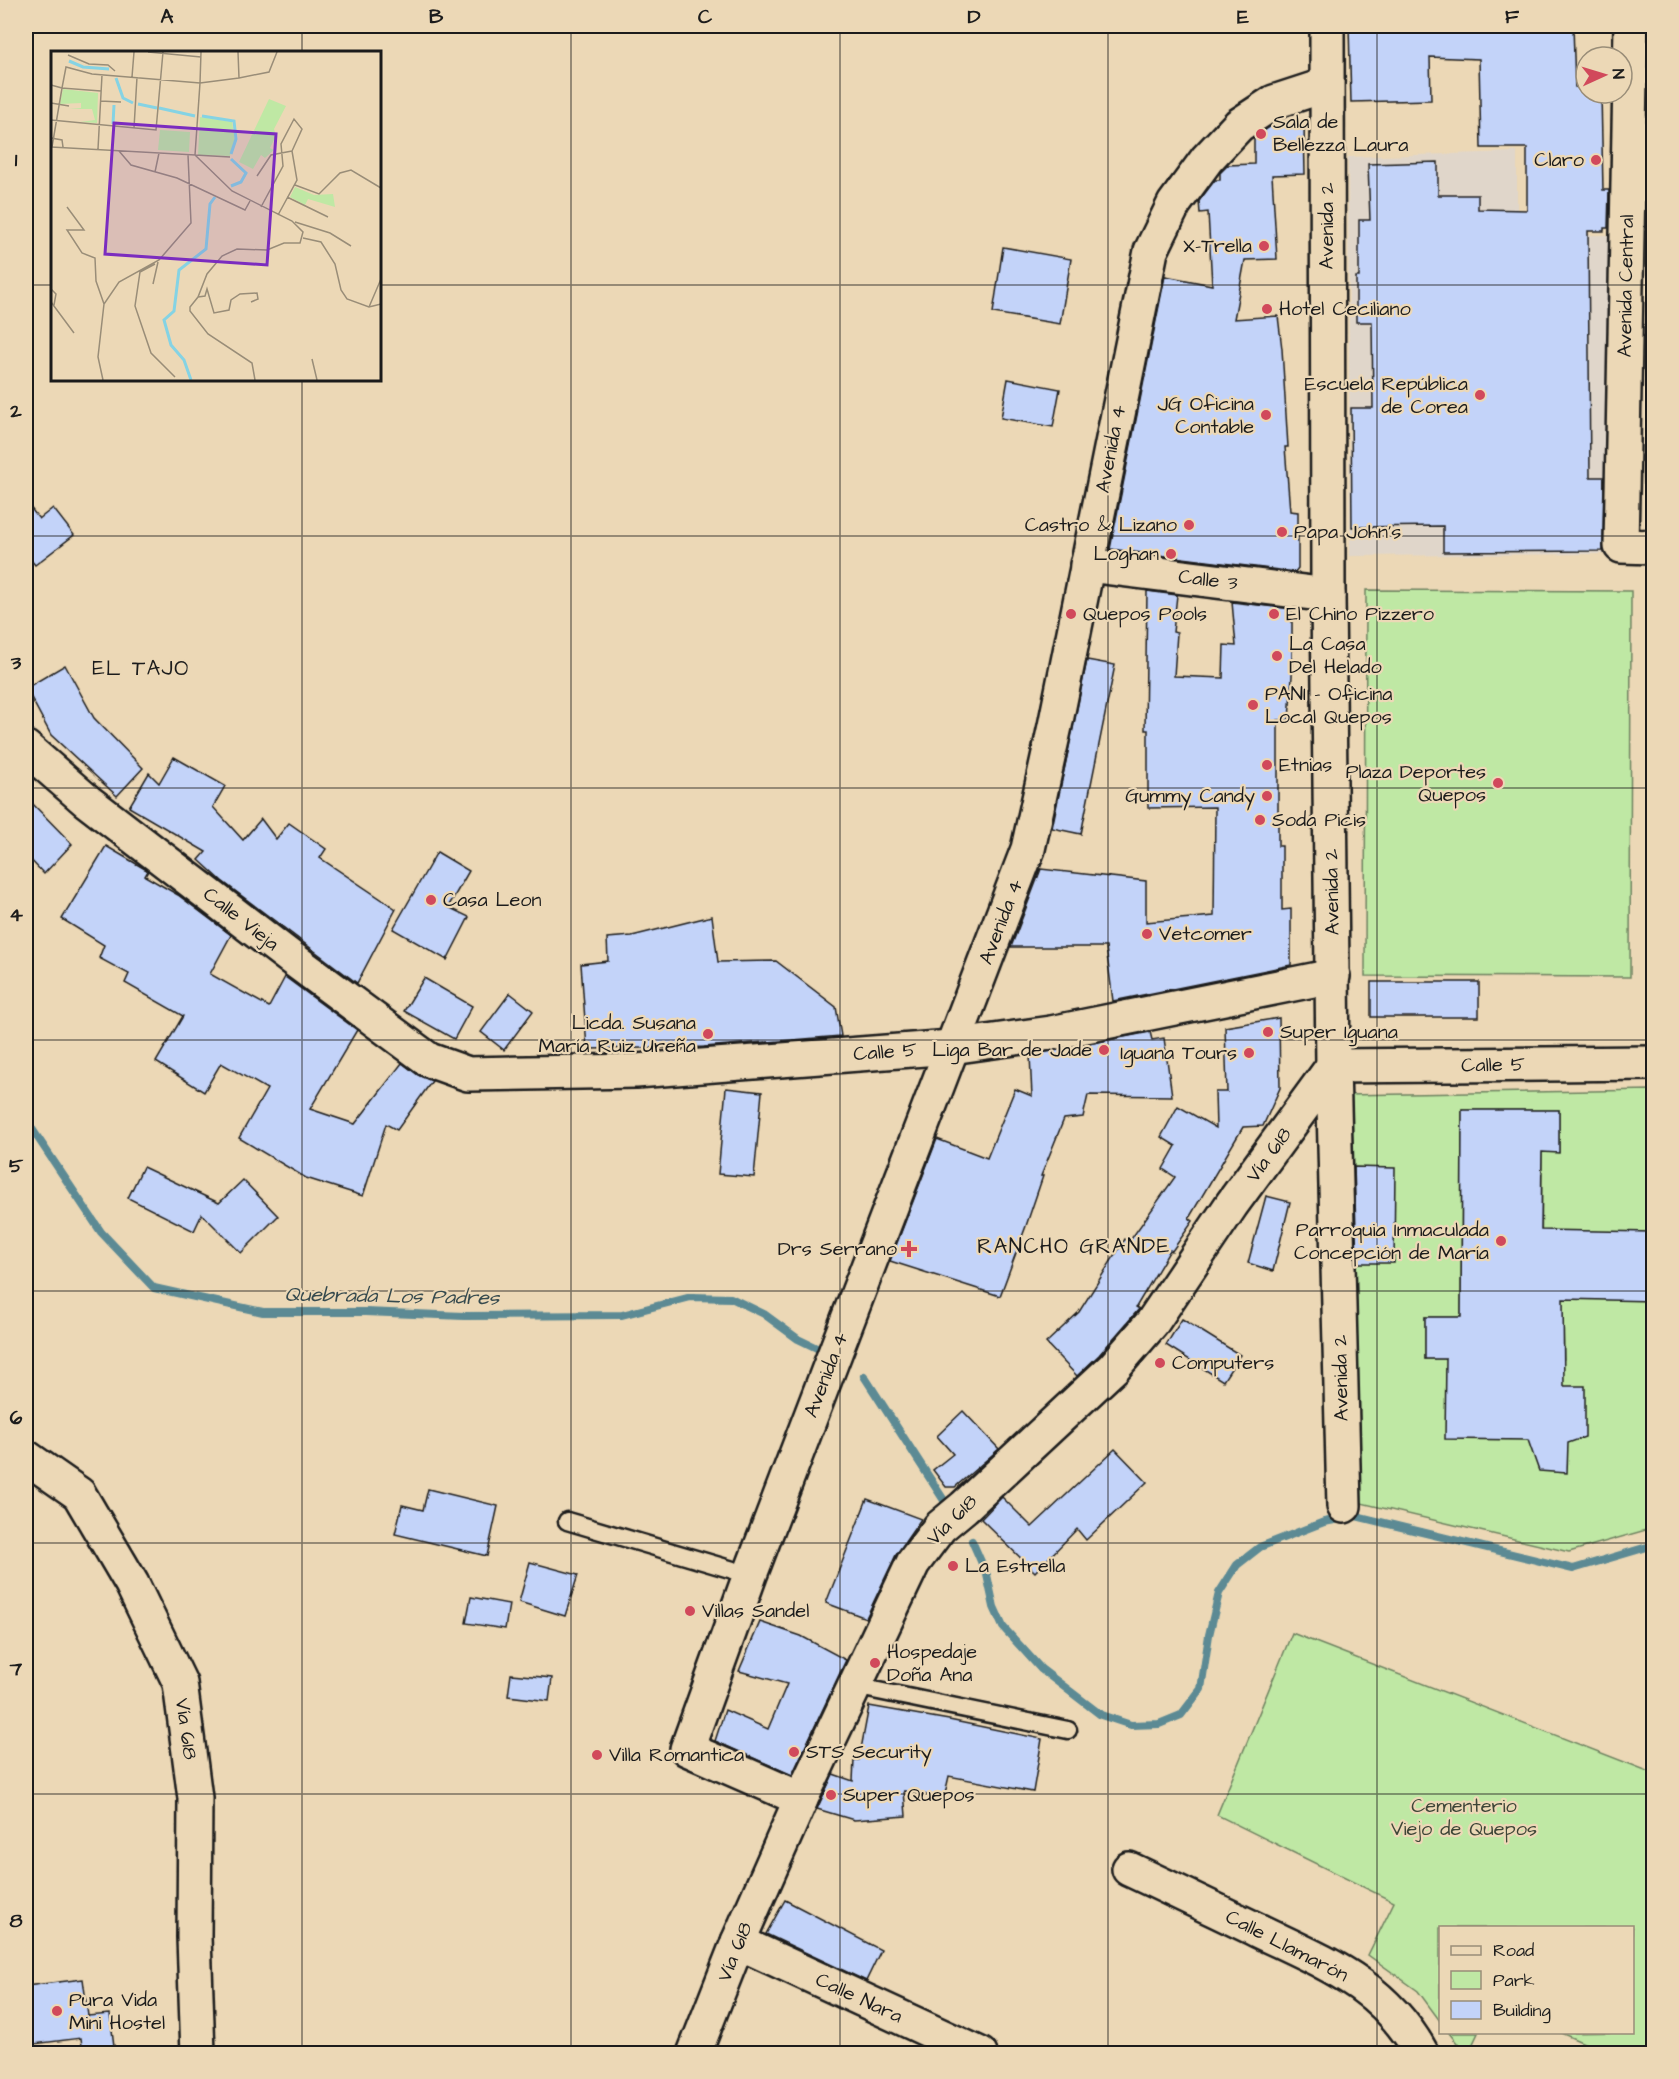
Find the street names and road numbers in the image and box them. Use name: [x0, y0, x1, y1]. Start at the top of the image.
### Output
street label: Avenida 2: [1313, 182, 1341, 269]
street label: Avenida Central: [1611, 214, 1641, 358]
street label: Avenida 4: [1089, 402, 1133, 495]
street label: Calle 3: [1177, 562, 1239, 598]
street label: Avenida 2: [1317, 848, 1347, 936]
street label: Avenida 4: [972, 875, 1030, 969]
street label: Calle Vieja: [197, 880, 285, 958]
street label: Calle 5: [852, 1036, 918, 1068]
street label: Calle 5: [1461, 1050, 1525, 1080]
street label: Vía 618: [1240, 1122, 1299, 1188]
street label: Avenida 4: [797, 1328, 855, 1422]
street label: Avenida 2: [1326, 1334, 1356, 1422]
street label: Vía 618: [920, 1488, 984, 1552]
street label: Vía 618: [168, 1696, 204, 1762]
street label: Calle Llamarón: [1221, 1903, 1353, 1989]
street label: Vía 618: [710, 1918, 760, 1986]
street label: Calle Nara: [811, 1966, 907, 2030]

